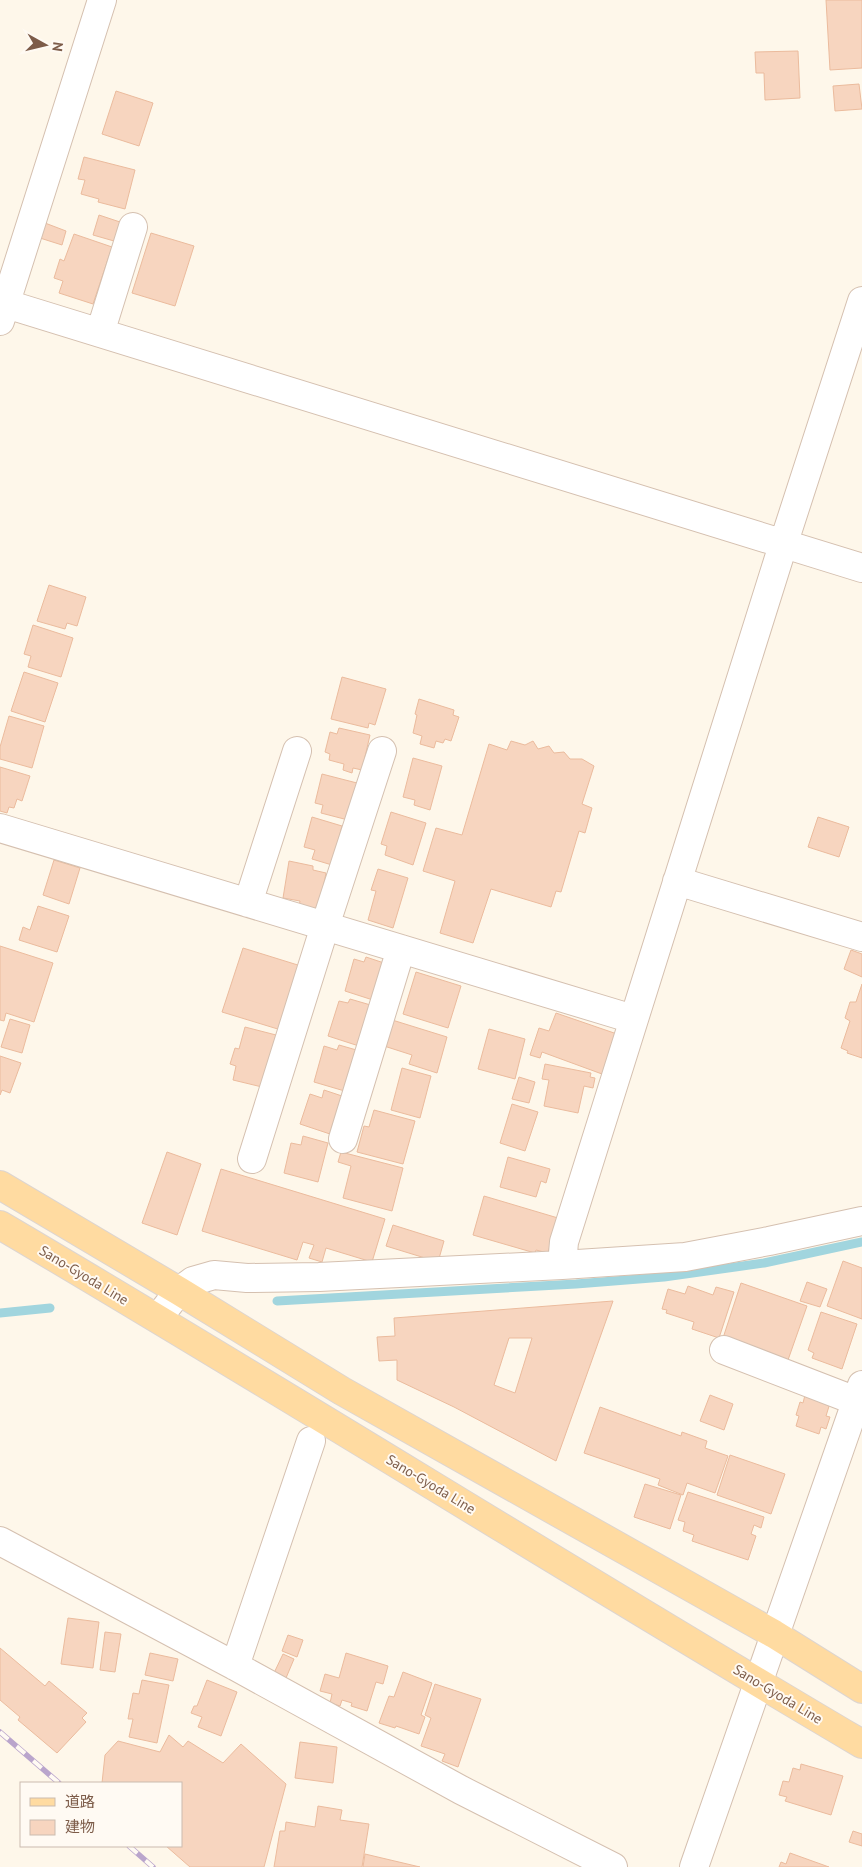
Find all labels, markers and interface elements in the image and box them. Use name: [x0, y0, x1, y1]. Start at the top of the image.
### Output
north arrow: [20, 20, 70, 70]
text: N: [48, 41, 67, 53]
street label: Sano-Gyoda Line: [36, 1241, 132, 1309]
street label: Sano-Gyoda Line: [383, 1450, 479, 1518]
street label: Sano-Gyoda Line: [730, 1660, 826, 1728]
legend: [20, 1782, 182, 1847]
text: 道路: [65, 1792, 95, 1811]
text: 建物: [65, 1817, 95, 1836]

